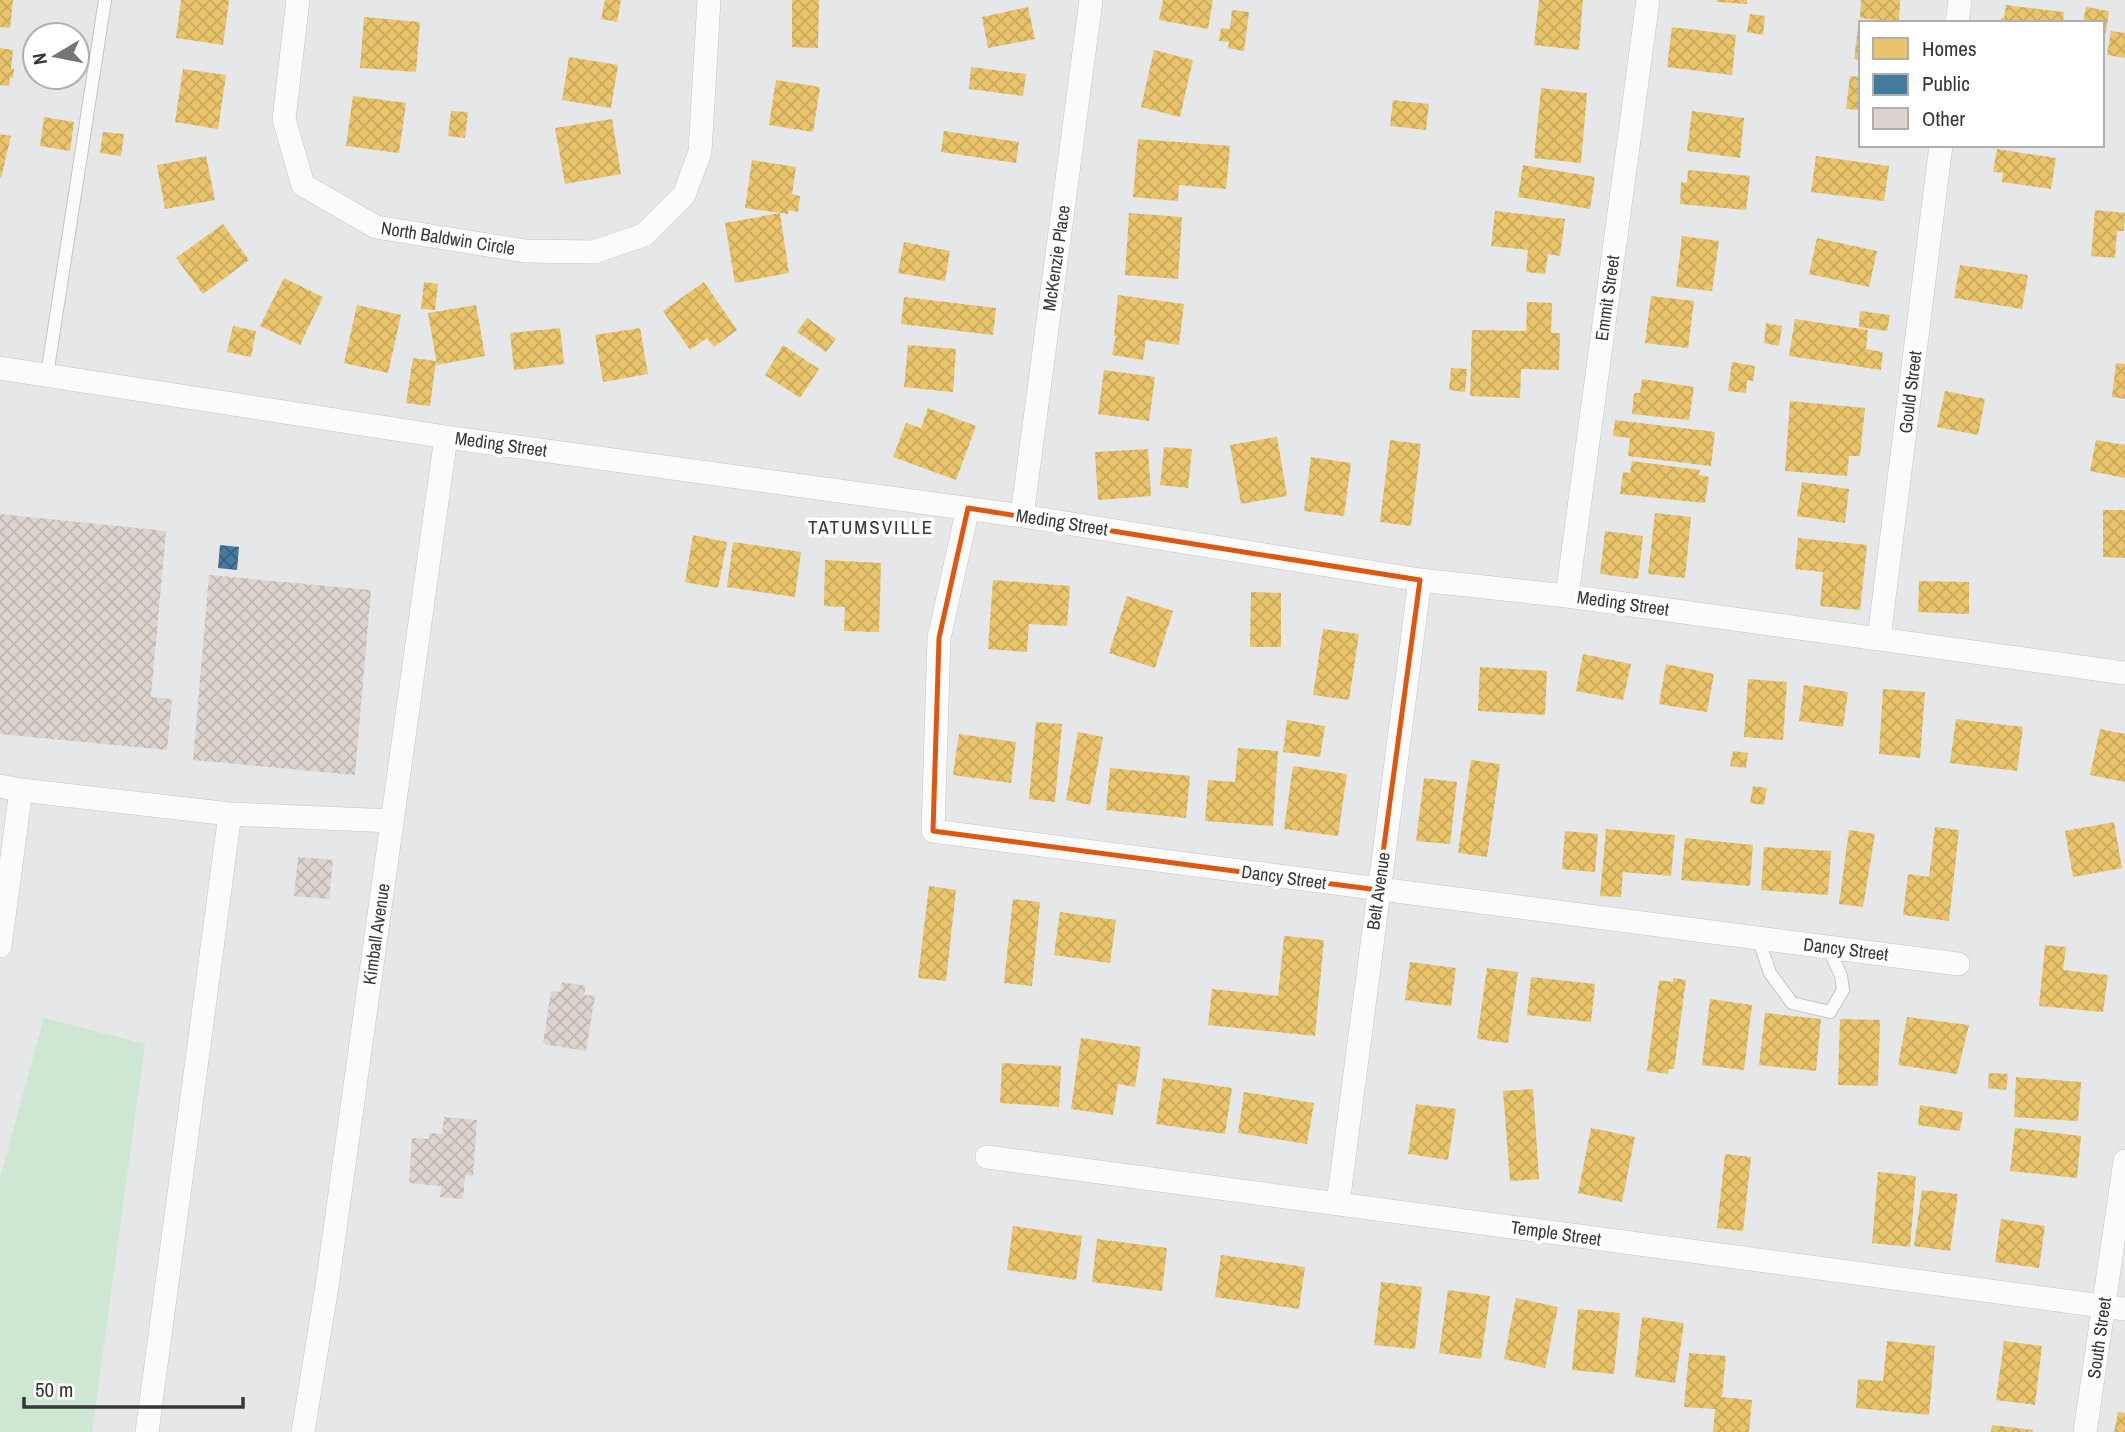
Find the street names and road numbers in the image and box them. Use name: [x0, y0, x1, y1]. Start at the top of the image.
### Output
street label: McKenzie Place: [1036, 203, 1076, 313]
street label: North Baldwin Circle: [379, 215, 517, 261]
street label: Emmit Street: [1589, 254, 1625, 342]
street label: Gould Street: [1893, 349, 1927, 435]
street label: Meding Street: [453, 425, 549, 463]
street label: Meding Street: [1014, 502, 1110, 542]
street label: Meding Street: [1575, 584, 1671, 622]
street label: Belt Avenue: [1360, 850, 1396, 932]
street label: Dancy Street: [1240, 859, 1328, 895]
street label: Kimball Avenue: [357, 882, 395, 986]
street label: Dancy Street: [1802, 931, 1890, 967]
street label: Temple Street: [1509, 1214, 1603, 1252]
street label: South Street: [2081, 1296, 2117, 1380]

